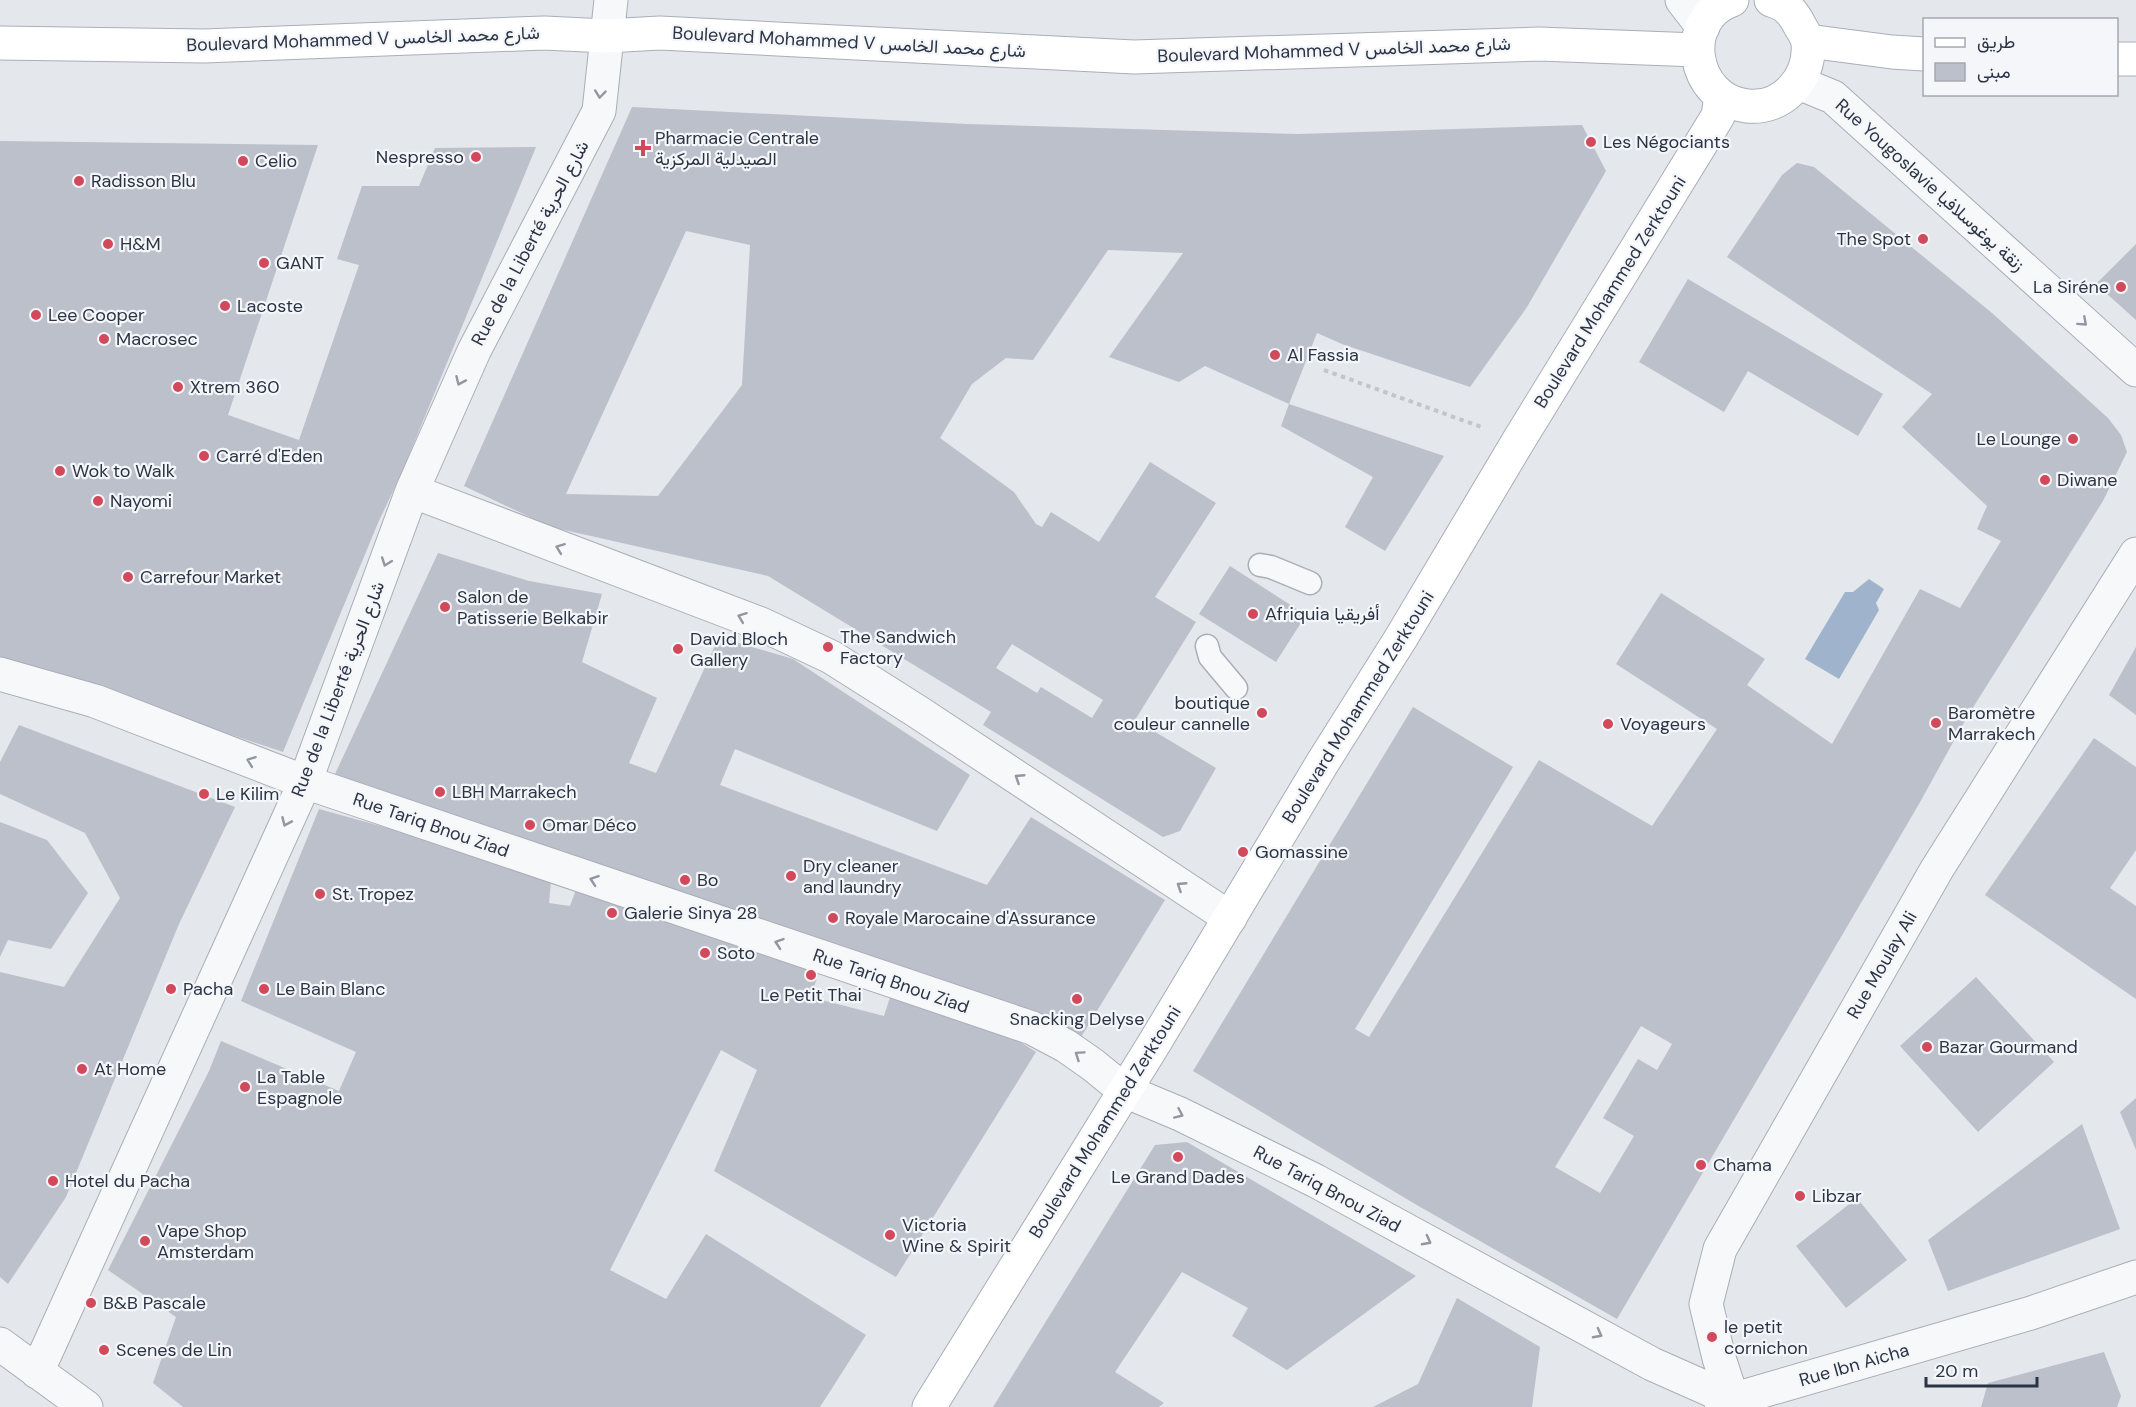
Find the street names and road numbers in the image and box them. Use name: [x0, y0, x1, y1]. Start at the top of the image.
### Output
street label: Boulevard Mohammed V شارع محمد الخامس: [186, 21, 540, 57]
street label: Boulevard Mohammed V شارع محمد الخامس: [672, 21, 1026, 63]
street label: Boulevard Mohammed V شارع محمد الخامس: [1157, 32, 1511, 68]
street label: Rue Yougoslavie زنقة يوغوسلافيا: [1830, 93, 2030, 277]
street label: Rue de la Liberté شارع الحرية: [466, 136, 594, 350]
street label: Boulevard Mohammed Zerktouni: [1528, 171, 1692, 413]
street label: Rue de la Liberté شارع الحرية: [286, 578, 390, 800]
street label: Boulevard Mohammed Zerktouni: [1276, 586, 1440, 828]
street label: Rue Tariq Bnou Ziad: [350, 787, 512, 863]
street label: Rue Moulay Ali: [1841, 907, 1923, 1023]
street label: Rue Tariq Bnou Ziad: [810, 943, 972, 1019]
street label: Boulevard Mohammed Zerktouni: [1023, 1001, 1187, 1243]
street label: Rue Tariq Bnou Ziad: [1249, 1140, 1405, 1238]
street label: Rue Ibn Aicha: [1796, 1338, 1912, 1392]

